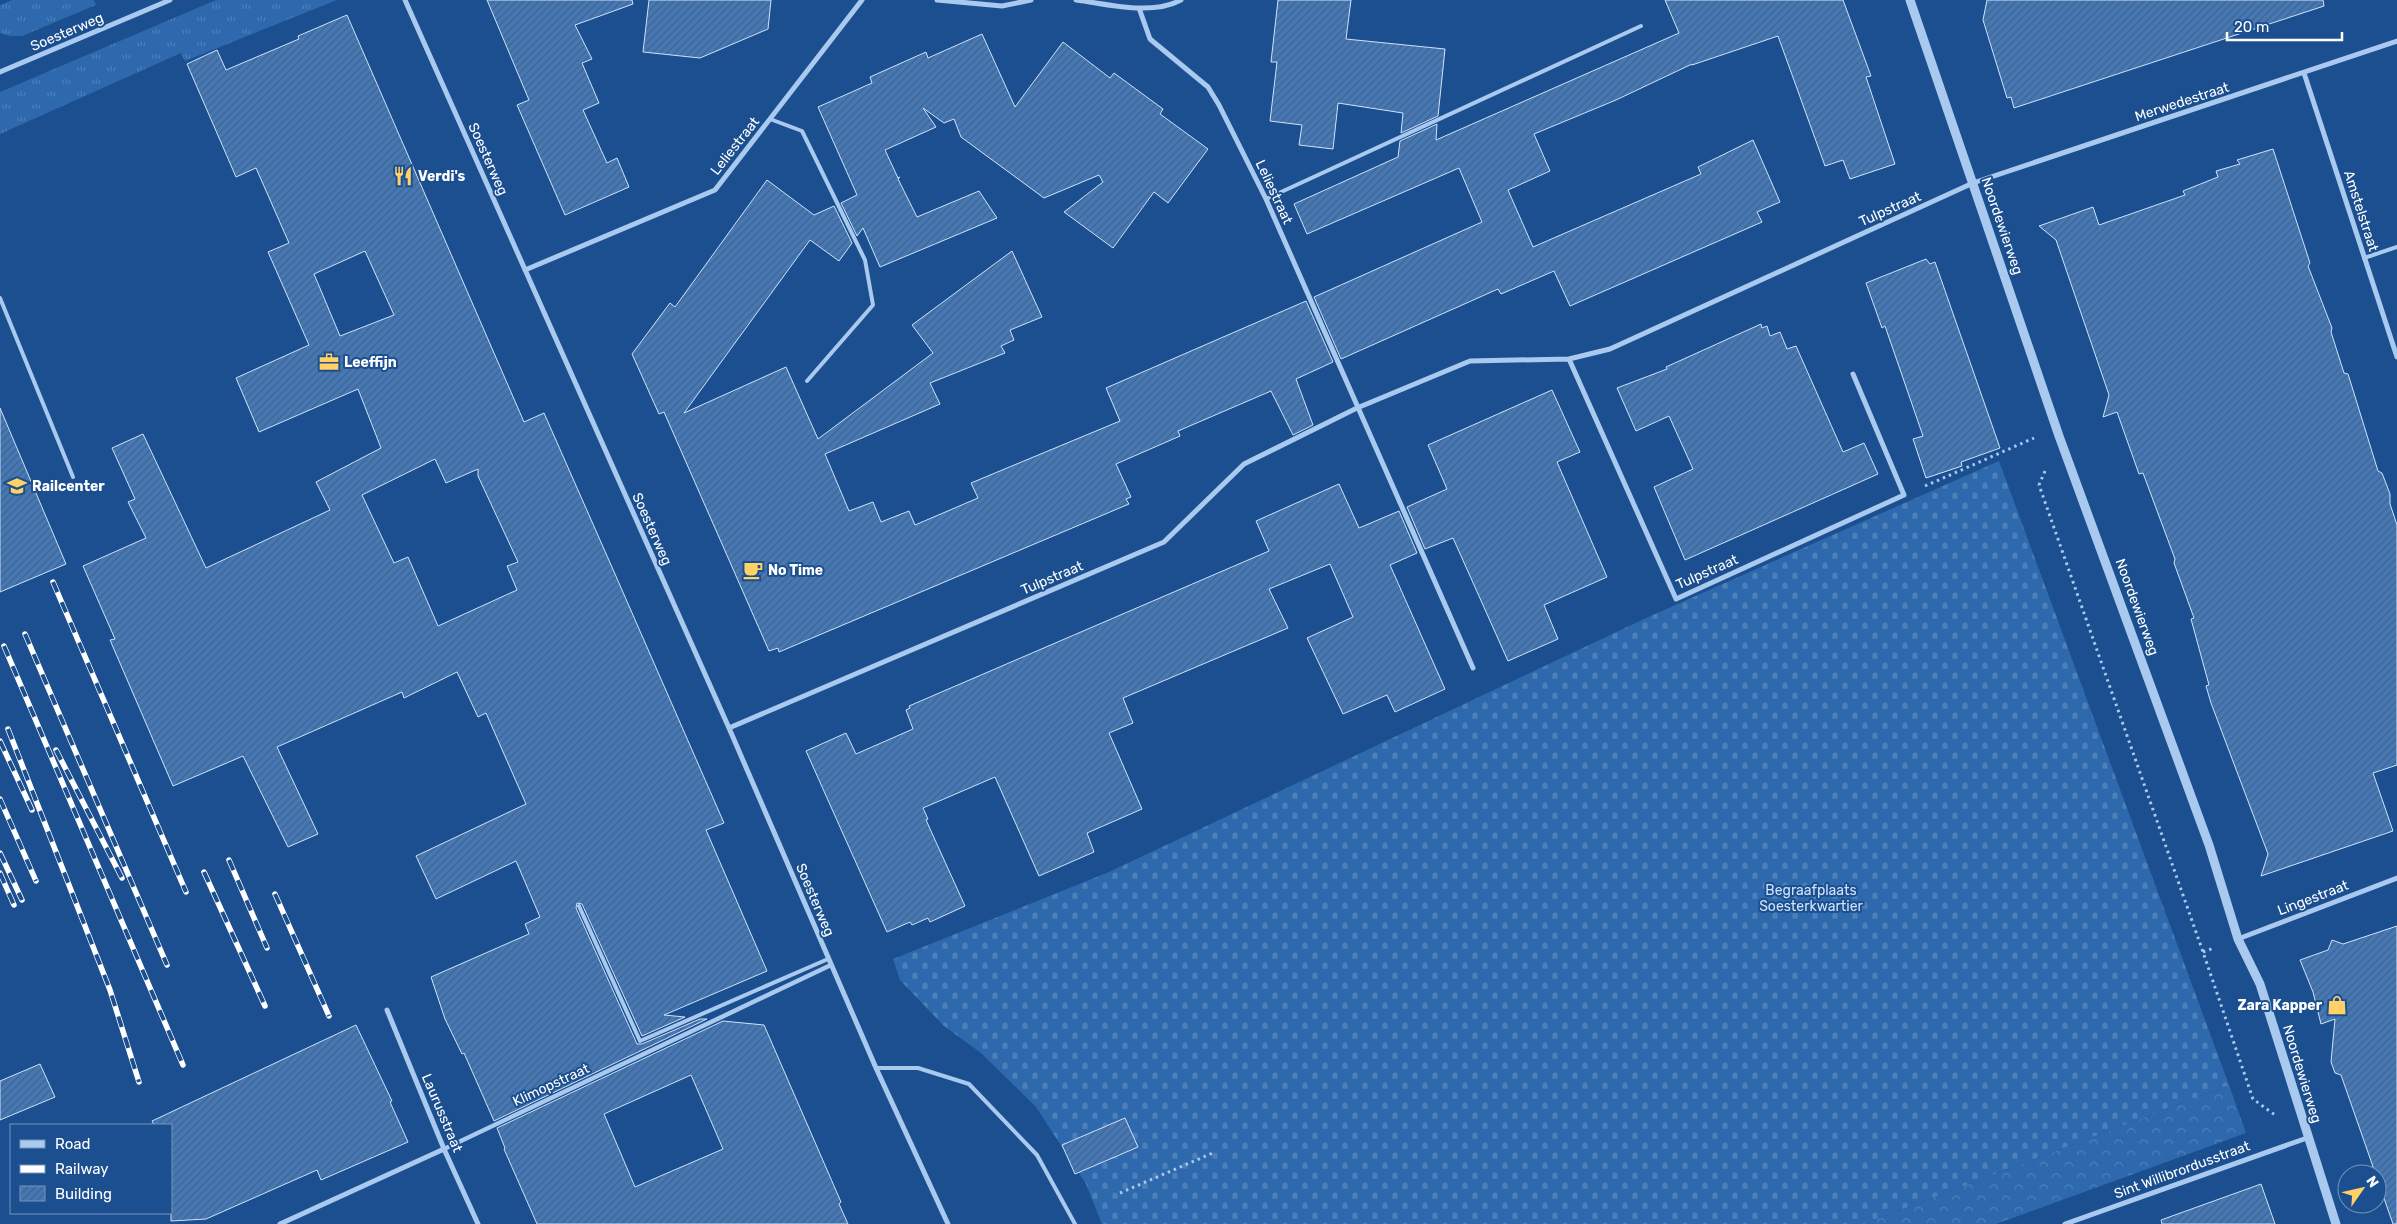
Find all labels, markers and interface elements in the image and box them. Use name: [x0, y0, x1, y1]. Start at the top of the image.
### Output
street label: Soesterweg: [28, 9, 106, 55]
scale bar: [2227, 10, 2342, 42]
text: 20 m: [2234, 18, 2269, 36]
street label: Merwedestraat: [2133, 79, 2232, 125]
street label: Leliestraat: [707, 113, 763, 178]
street label: Soesterweg: [464, 120, 512, 198]
street label: Leliestraat: [1252, 157, 1296, 227]
restaurant icon: Verdi's: [392, 165, 414, 187]
place label: Verdi's: [418, 168, 466, 185]
street label: Amstelstraat: [2340, 168, 2382, 254]
street label: Noordewierweg: [1977, 175, 2027, 277]
street label: Tulpstraat: [1856, 188, 1924, 230]
office icon: Leeffijn: [318, 351, 340, 373]
place label: Leeffijn: [344, 354, 397, 371]
school or university icon: Railcenter: [6, 475, 28, 497]
place label: Railcenter: [32, 478, 105, 495]
street label: Soesterweg: [628, 490, 676, 568]
street label: Tulpstraat: [1673, 551, 1741, 593]
street label: Noordewierweg: [2112, 556, 2162, 658]
street label: Tulpstraat: [1018, 557, 1086, 599]
cafe icon: No Time: [742, 559, 764, 581]
place label: No Time: [768, 562, 823, 579]
street label: Soesterweg: [792, 861, 838, 939]
street label: Lingestraat: [2275, 877, 2351, 919]
park label: Begraafplaats Soesterkwartier: [1759, 882, 1864, 915]
shop icon: Zara Kapper: [2326, 994, 2348, 1016]
place label: Zara Kapper: [2237, 997, 2323, 1014]
street label: Noordewierweg: [2279, 1023, 2325, 1125]
street label: Klimopstraat: [510, 1060, 593, 1110]
street label: Laurusstraat: [418, 1071, 466, 1155]
legend: [10, 1124, 172, 1214]
text: Road: [55, 1135, 91, 1153]
street label: Sint Willibrordusstraat: [2112, 1137, 2253, 1202]
text: Railway: [55, 1160, 109, 1178]
north arrow: [2337, 1164, 2387, 1214]
text: N: [2362, 1173, 2382, 1191]
text: Building: [55, 1185, 112, 1203]

